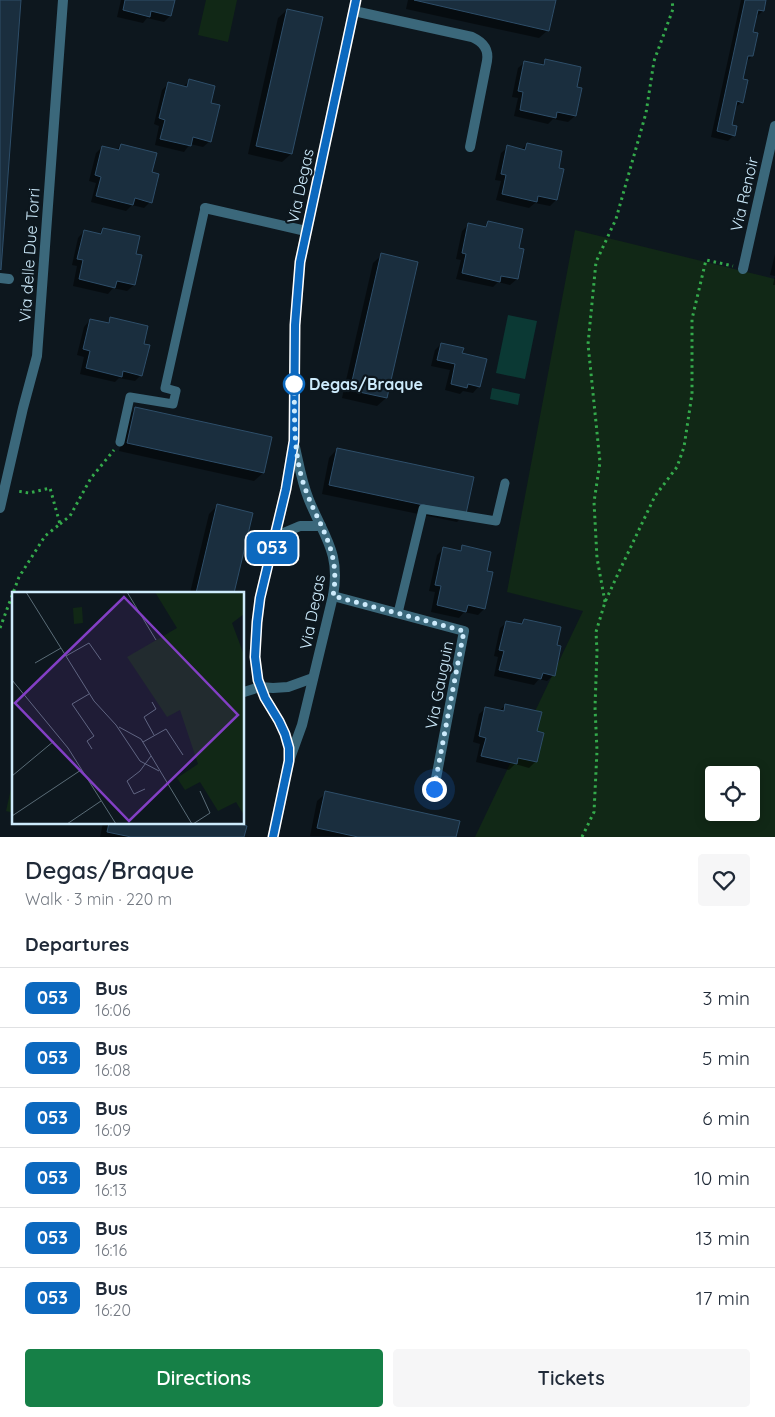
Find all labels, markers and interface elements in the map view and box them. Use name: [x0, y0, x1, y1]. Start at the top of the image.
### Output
street label: Via Degas: [282, 147, 318, 225]
street label: Via Renoir: [726, 155, 762, 233]
street label: Via delle Due Torri: [14, 187, 44, 323]
marker: Degas/Braque: [283, 373, 305, 395]
place label: Degas/Braque: [309, 374, 423, 394]
line badge: 053: [243, 532, 301, 564]
text: 053: [256, 536, 288, 559]
street label: Via Degas: [295, 573, 329, 651]
inset map: [12, 592, 245, 824]
street label: Via Gauguin: [421, 639, 457, 731]
map controls: [705, 766, 760, 821]
button: locate: [705, 766, 760, 821]
your location: [422, 777, 447, 802]
button: heart: [698, 854, 750, 906]
text: Degas/Braque: [25, 855, 194, 885]
text: Walk · 3 min · 220 m: [25, 889, 172, 909]
text: Departures: [25, 932, 129, 956]
text: Bus: [95, 976, 128, 1000]
text: 053: [37, 986, 68, 1009]
text: 3 min: [702, 986, 750, 1010]
text: 16:06: [95, 1000, 131, 1020]
text: Bus: [95, 1036, 128, 1060]
text: 053: [37, 1046, 68, 1069]
text: 5 min: [702, 1046, 750, 1070]
text: 16:08: [95, 1060, 131, 1080]
text: Bus: [95, 1096, 128, 1120]
text: 053: [37, 1106, 68, 1129]
text: 6 min: [702, 1106, 750, 1130]
text: 16:09: [95, 1120, 131, 1140]
text: Bus: [95, 1156, 128, 1180]
text: 053: [37, 1166, 68, 1189]
text: 10 min: [694, 1166, 750, 1190]
text: 16:13: [95, 1180, 127, 1200]
text: Bus: [95, 1216, 128, 1240]
text: 053: [37, 1226, 68, 1249]
text: 13 min: [695, 1226, 750, 1250]
text: 16:16: [95, 1240, 127, 1260]
text: Bus: [95, 1276, 128, 1300]
text: 053: [37, 1286, 68, 1309]
text: 17 min: [696, 1286, 750, 1310]
text: 16:20: [95, 1300, 131, 1320]
button: Directions: [25, 1349, 383, 1407]
button: Tickets: [393, 1349, 750, 1407]

